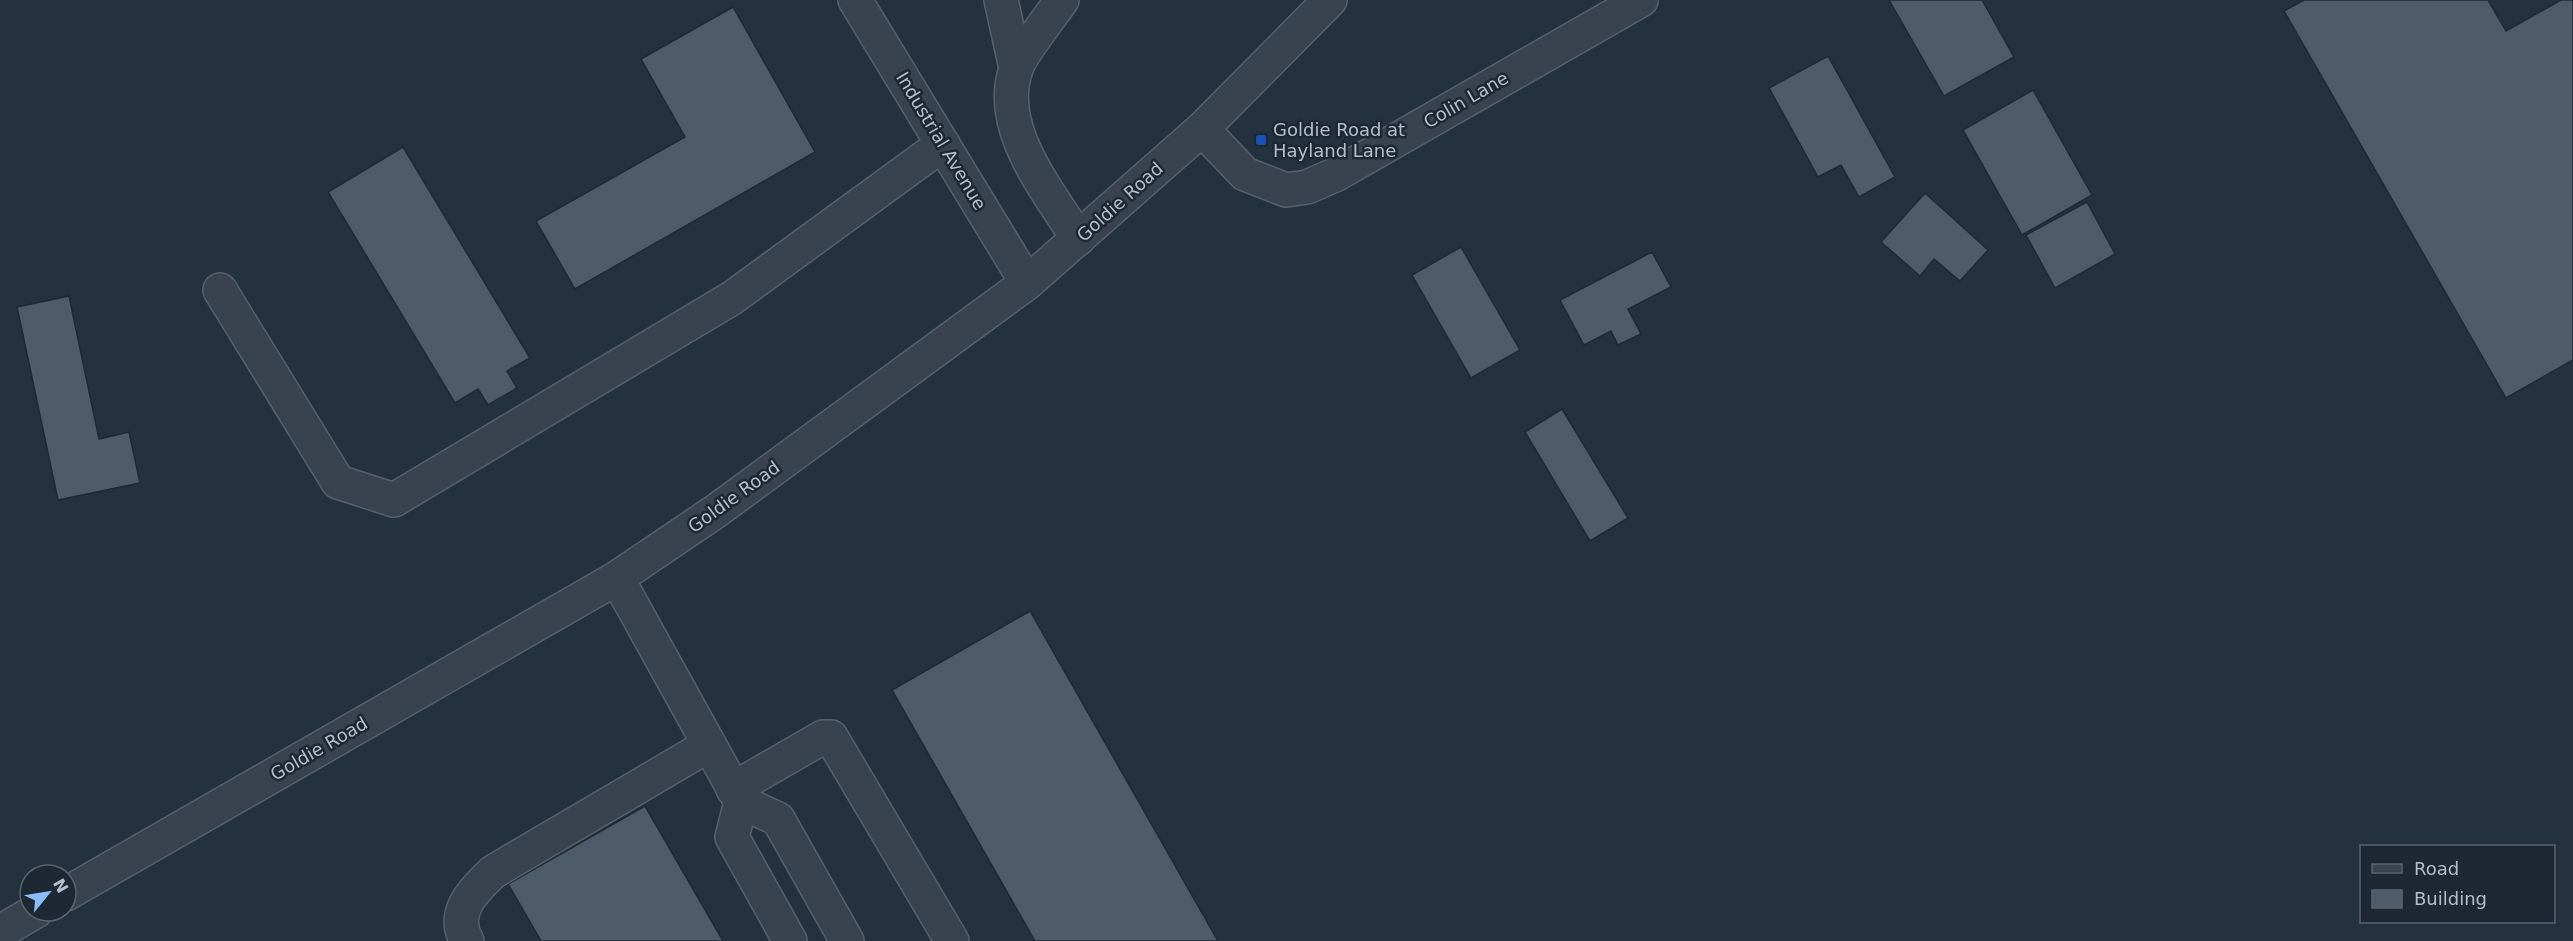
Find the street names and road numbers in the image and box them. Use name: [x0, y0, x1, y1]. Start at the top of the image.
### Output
street label: Colin Lane: [1420, 67, 1512, 132]
street label: Industrial Avenue: [892, 68, 991, 213]
street label: Goldie Road: [1072, 158, 1167, 246]
street label: Goldie Road: [684, 456, 784, 537]
street label: Goldie Road: [267, 712, 371, 785]

